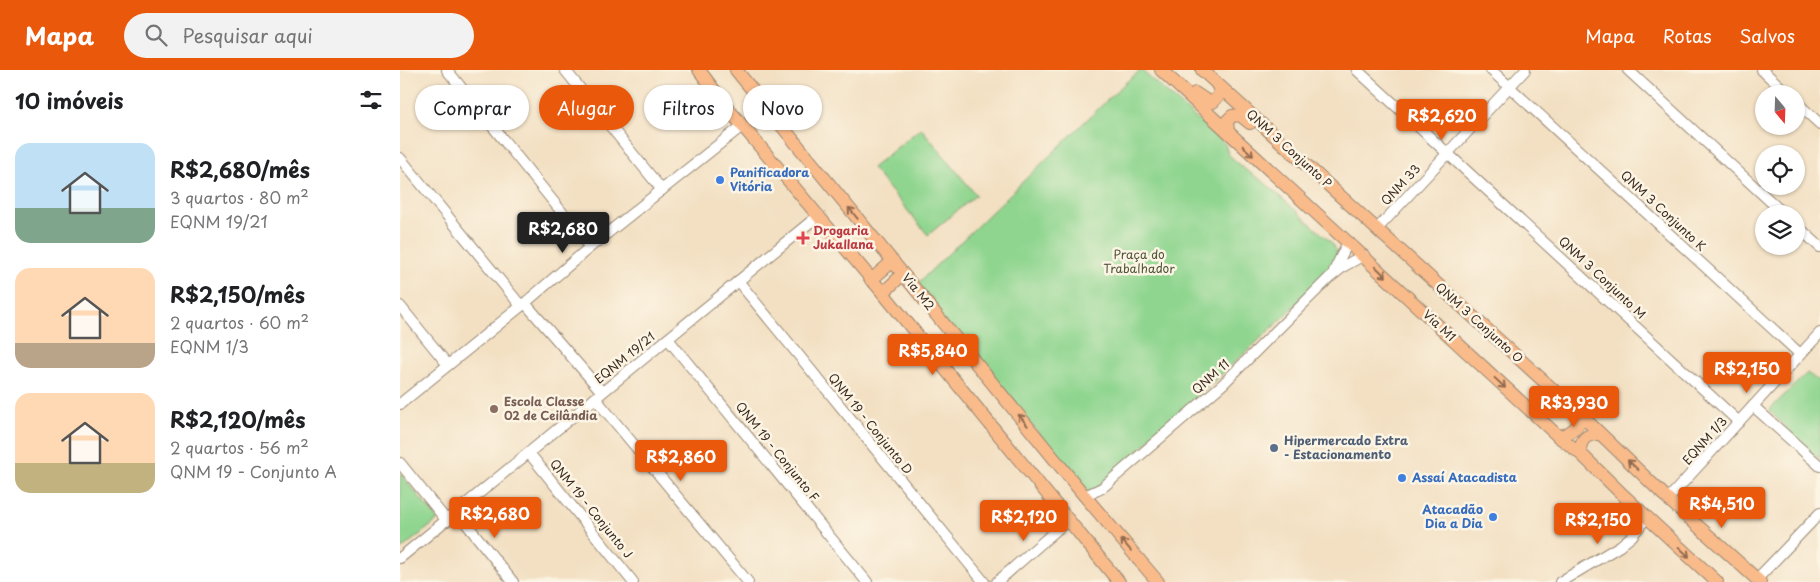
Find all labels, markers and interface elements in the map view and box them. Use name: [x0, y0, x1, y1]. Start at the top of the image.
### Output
search box: [124, 13, 474, 58]
text: Mapa: [25, 17, 94, 53]
icon: search: [142, 21, 170, 49]
text: Pesquisar aqui: [182, 21, 313, 49]
text: Mapa: [1585, 22, 1635, 49]
text: Rotas: [1663, 22, 1712, 49]
text: Salvos: [1740, 22, 1795, 49]
text: 10 imóveis: [15, 84, 123, 116]
chip: Comprar: [415, 85, 529, 130]
chip: Alugar: [539, 85, 634, 130]
chip: Filtros: [644, 85, 733, 130]
chip: Novo: [743, 85, 822, 130]
north arrow: [1755, 85, 1805, 135]
map controls: [1755, 85, 1805, 255]
icon: filters: [357, 86, 385, 114]
pin: R$2,620: [1396, 98, 1488, 141]
text: R$2,620: [1407, 103, 1477, 127]
street label: QNM 3 Conjunto P: [1243, 105, 1336, 192]
one-way arrow: [1242, 145, 1255, 157]
button: locate: [1755, 145, 1805, 195]
text: R$2,680/mês: [170, 153, 310, 185]
street label: QNM 33: [1376, 160, 1424, 209]
icon: home: [55, 163, 115, 223]
place label: Panificadora Vitória: [730, 163, 810, 195]
street label: QNM 3 Conjunto K: [1617, 166, 1710, 255]
marker: Panificadora Vitória: [714, 174, 726, 186]
text: 3 quartos · 80 m²: [170, 185, 309, 209]
button: layers: [1755, 205, 1805, 255]
one-way arrow: [848, 207, 859, 220]
text: EQNM 19/21: [170, 209, 268, 233]
pin: R$2,680: [517, 212, 609, 254]
text: R$2,680: [528, 216, 598, 240]
place label: Drogaria Jukallana: [813, 221, 875, 253]
marker: Drogaria Jukallana: [797, 232, 809, 244]
street label: QNM 3 Conjunto M: [1555, 232, 1650, 323]
park label: Praça do Trabalhador: [1103, 245, 1175, 277]
one-way arrow: [1375, 266, 1387, 278]
street label: Via M2: [898, 269, 939, 314]
text: R$2,150/mês: [170, 278, 305, 310]
street label: QNM 3 Conjunto O: [1432, 278, 1527, 367]
icon: home: [55, 288, 115, 348]
street label: Via M1: [1419, 305, 1460, 345]
text: 2 quartos · 60 m²: [170, 310, 309, 334]
street label: EQNM 19/21: [590, 327, 659, 387]
text: EQNM 1/3: [170, 334, 249, 358]
pin: R$5,840: [887, 334, 979, 376]
text: R$5,840: [898, 338, 968, 362]
pin: R$2,150: [1701, 352, 1793, 394]
street label: QNM 11: [1188, 355, 1233, 398]
text: R$2,150: [1714, 356, 1780, 380]
street label: QNM 19 - Conjunto D: [824, 369, 917, 478]
one-way arrow: [1494, 377, 1507, 389]
pin: R$3,930: [1528, 386, 1620, 428]
text: R$3,930: [1540, 390, 1608, 414]
place label: Escola Classe 02 de Ceilândia: [504, 392, 598, 424]
street label: QNM 19 - Conjunto F: [732, 398, 824, 505]
text: R$2,120/mês: [170, 403, 305, 435]
marker: Escola Classe 02 de Ceilândia: [488, 403, 500, 415]
street label: EQNM 1/3: [1678, 412, 1731, 468]
icon: home: [55, 413, 115, 473]
one-way arrow: [1017, 414, 1028, 427]
place label: Hipermercado Extra - Estacionamento: [1284, 431, 1409, 463]
text: 2 quartos · 56 m²: [170, 435, 309, 459]
pin: R$2,860: [635, 440, 727, 482]
marker: Hipermercado Extra - Estacionamento: [1268, 442, 1280, 454]
text: R$2,860: [646, 444, 716, 468]
street label: QNM 19 - Conjunto J: [546, 455, 637, 562]
text: QNM 19 - Conjunto A: [170, 459, 337, 483]
one-way arrow: [1626, 459, 1639, 471]
place label: Assaí Atacadista: [1411, 468, 1517, 486]
marker: Assaí Atacadista: [1396, 472, 1408, 484]
pin: R$4,510: [1676, 486, 1768, 529]
text: R$4,510: [1689, 491, 1755, 515]
pin: R$2,680: [449, 496, 541, 539]
pin: R$2,120: [978, 500, 1070, 542]
place label: Atacadão Dia a Dia: [1422, 500, 1484, 532]
text: R$2,680: [460, 501, 530, 525]
pin: R$2,150: [1552, 502, 1644, 545]
text: R$2,120: [991, 504, 1057, 528]
text: R$2,150: [1565, 507, 1631, 531]
marker: Atacadão Dia a Dia: [1487, 511, 1499, 523]
one-way arrow: [1121, 539, 1132, 552]
one-way arrow: [1678, 546, 1691, 558]

